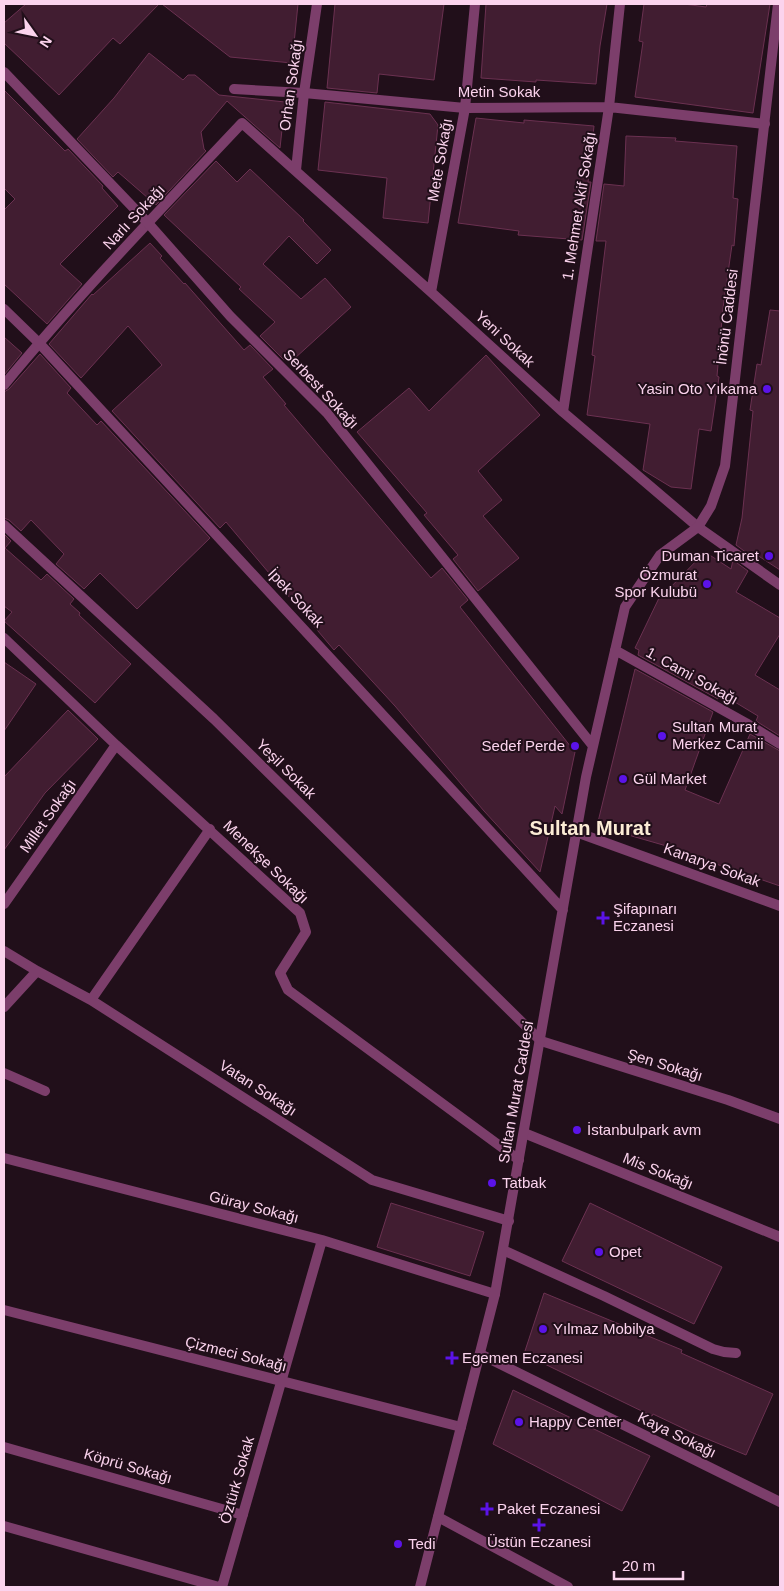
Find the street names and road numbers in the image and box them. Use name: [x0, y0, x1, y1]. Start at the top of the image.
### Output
street label: Orhan Sokağı: [276, 38, 305, 132]
street label: Metin Sokak: [458, 83, 541, 100]
street label: Mete Sokağı: [424, 117, 455, 203]
street label: 1. Mehmet Akif Sokağı: [558, 130, 599, 281]
street label: Narlı Sokağı: [99, 181, 168, 253]
street label: İnönü Caddesi: [712, 268, 741, 366]
street label: Yeni Sokak: [472, 307, 539, 371]
street label: Serbest Sokağı: [280, 345, 363, 432]
street label: İpek Sokak: [265, 565, 328, 631]
street label: 1. Cami Sokağı: [643, 643, 741, 708]
street label: Yeşil Sokak: [253, 735, 320, 802]
street label: Millet Sokağı: [16, 776, 79, 856]
street label: Menekşe Sokağı: [220, 817, 312, 907]
street label: Kanarya Sokak: [661, 839, 763, 890]
street label: Sultan Murat Caddesi: [495, 1019, 536, 1164]
street label: Şen Sokağı: [626, 1045, 705, 1084]
street label: Vatan Sokağı: [216, 1056, 300, 1119]
street label: Mis Sokağı: [621, 1149, 696, 1192]
street label: Güray Sokağı: [208, 1187, 301, 1226]
street label: Çizmeci Sokağı: [184, 1333, 289, 1374]
street label: Kaya Sokağı: [635, 1408, 719, 1461]
street label: Öztürk Sokak: [216, 1434, 257, 1525]
street label: Köprü Sokağı: [82, 1445, 174, 1486]

